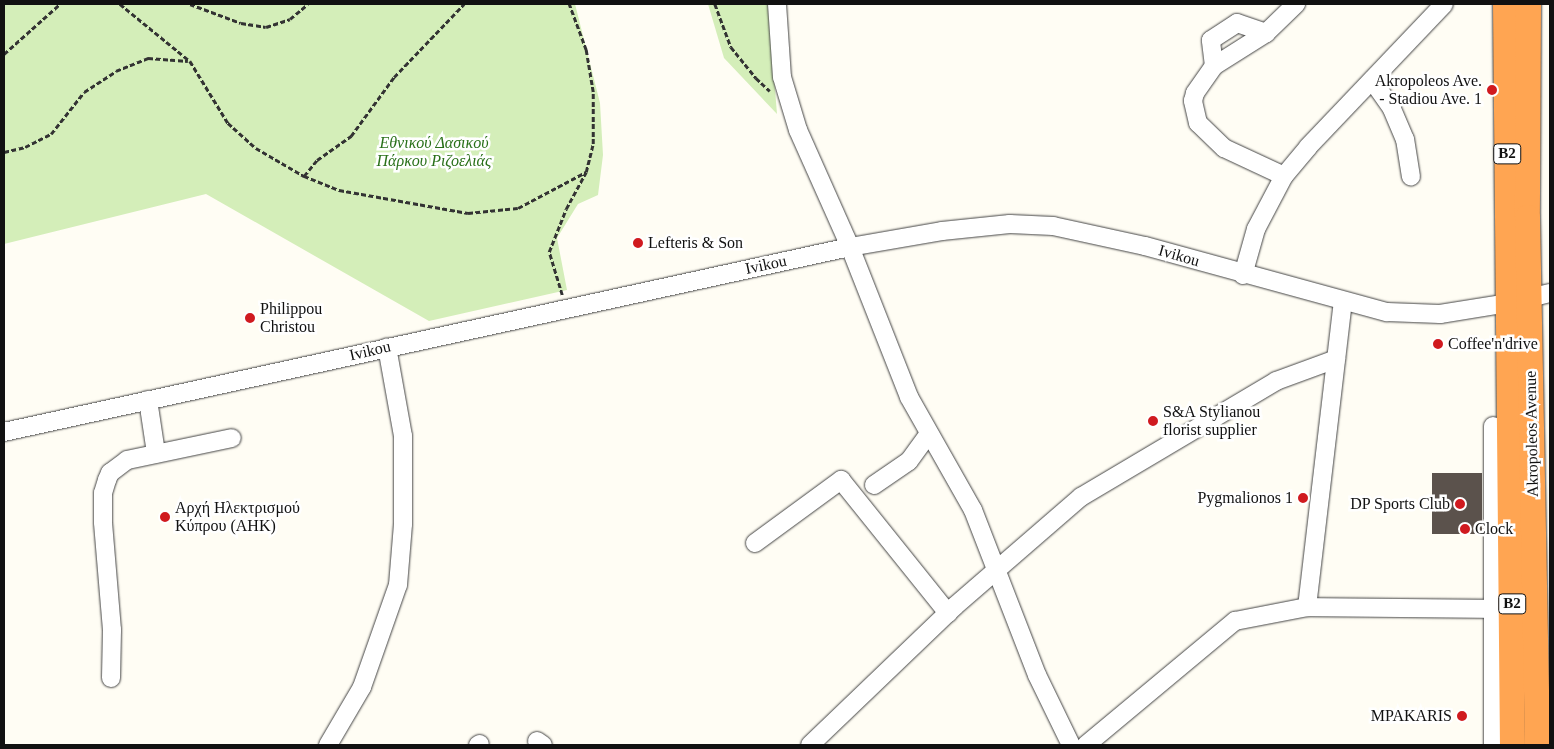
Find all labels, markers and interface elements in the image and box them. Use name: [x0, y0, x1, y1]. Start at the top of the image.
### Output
place label: Akropoleos Ave. - Stadiou Ave. 1: [1374, 71, 1482, 109]
marker: Akropoleos Ave. - Stadiou Ave. 1: [1486, 84, 1498, 96]
park label: Εθνικού Δασικού Πάρκου Ριζοελιάς: [376, 133, 492, 171]
road number: B2: [1492, 142, 1522, 166]
place label: Lefteris & Son: [648, 233, 743, 253]
marker: Lefteris & Son: [632, 237, 644, 249]
street label: Ivikou: [1156, 241, 1202, 271]
street label: Ivikou: [744, 251, 788, 279]
place label: Philippou Christou: [260, 299, 322, 337]
marker: Philippou Christou: [244, 312, 256, 324]
place label: Coffee'n'drive: [1448, 334, 1538, 354]
street label: Ivikou: [347, 337, 393, 365]
marker: Coffee'n'drive: [1432, 338, 1444, 350]
street label: Akropoleos Avenue: [1521, 370, 1543, 498]
place label: S&A Stylianou florist supplier: [1163, 402, 1261, 440]
marker: S&A Stylianou florist supplier: [1147, 415, 1159, 427]
place label: Pygmalionos 1: [1197, 488, 1293, 508]
marker: Pygmalionos 1: [1297, 492, 1309, 504]
place label: DP Sports Club: [1350, 494, 1450, 514]
place label: Αρχή Ηλεκτρισμού Κύπρου (ΑΗΚ): [175, 498, 300, 536]
marker: DP Sports Club: [1454, 498, 1466, 510]
marker: Αρχή Ηλεκτρισμού Κύπρου (ΑΗΚ): [159, 511, 171, 523]
place label: Clock: [1475, 519, 1513, 539]
marker: Clock: [1459, 523, 1471, 535]
road number: B2: [1497, 592, 1527, 616]
place label: MPAKARIS: [1371, 706, 1452, 726]
marker: MPAKARIS: [1456, 710, 1468, 722]

